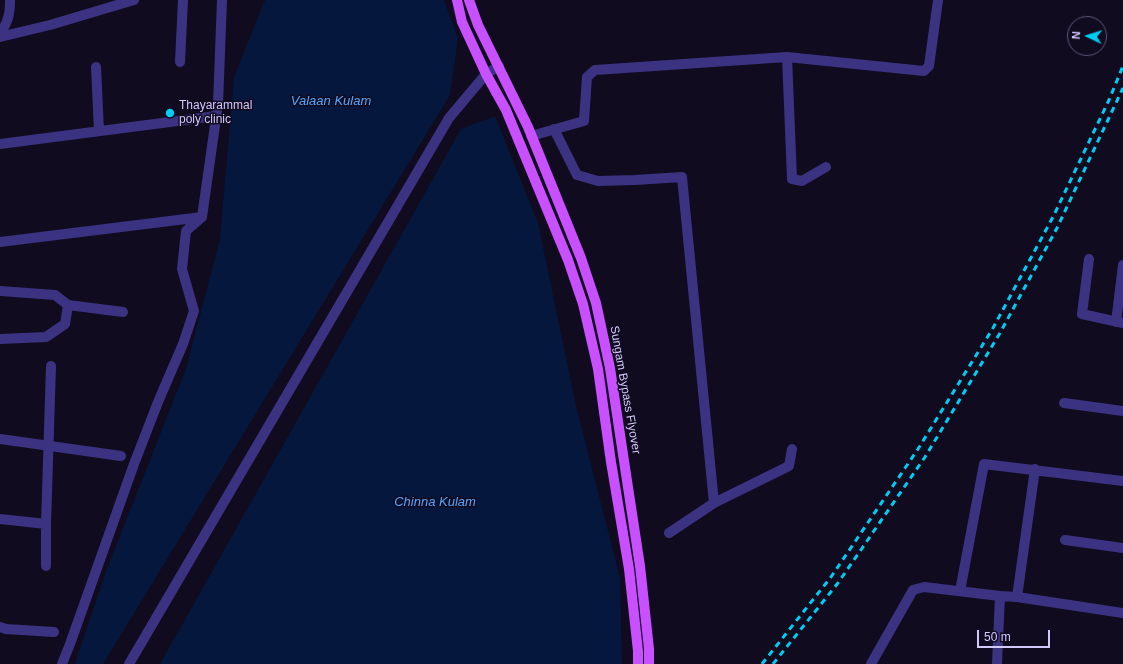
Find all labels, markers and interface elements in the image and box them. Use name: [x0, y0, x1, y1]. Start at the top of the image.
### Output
north arrow: [1067, 16, 1107, 56]
text: N: [1070, 31, 1082, 40]
water label: Valaan Kulam: [291, 93, 371, 109]
place label: Thayarammal poly clinic: [179, 99, 252, 127]
marker: Thayarammal poly clinic: [164, 107, 176, 119]
street label: Sungam Bypass Flyover: [607, 325, 643, 455]
water label: Chinna Kulam: [394, 494, 476, 510]
scale bar: [979, 622, 1052, 648]
text: 50 m: [984, 630, 1011, 644]

